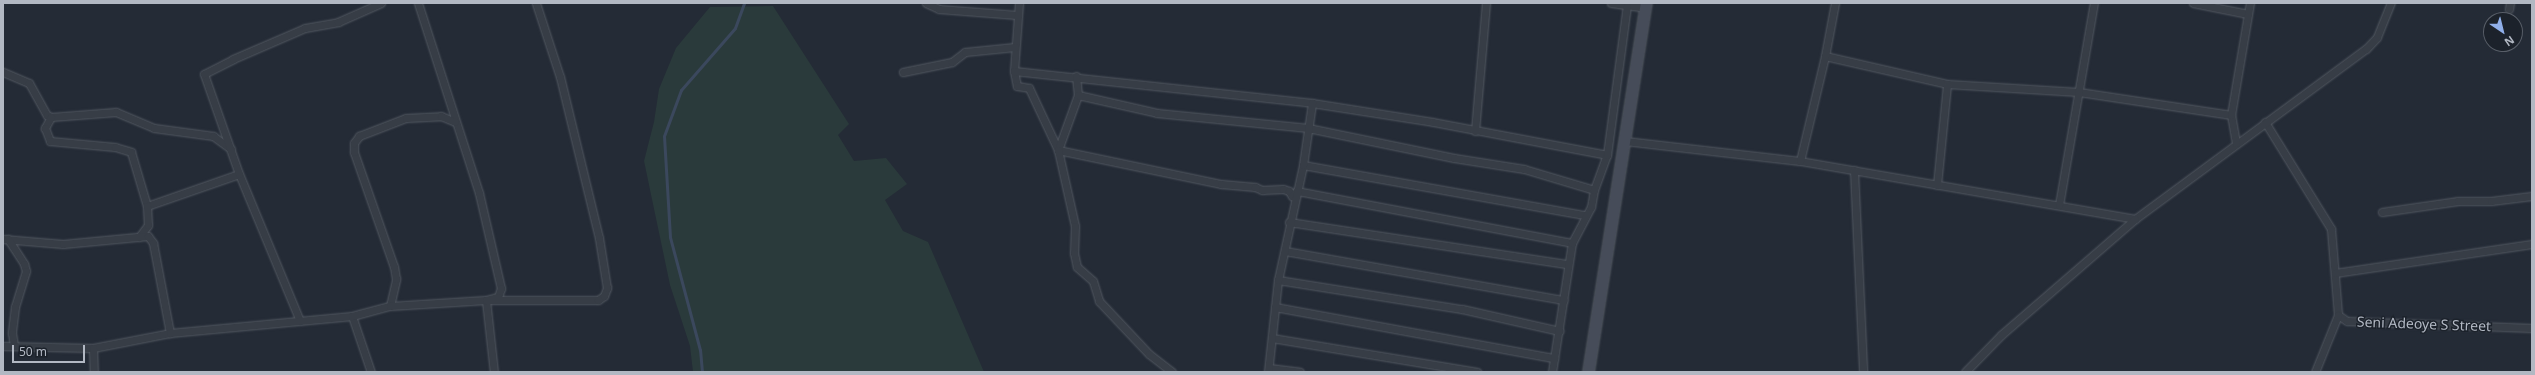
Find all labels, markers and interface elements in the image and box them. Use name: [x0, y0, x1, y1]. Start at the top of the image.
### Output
north arrow: [2483, 12, 2523, 52]
text: N: [2502, 33, 2518, 50]
street label: Seni Adeoye S Street: [2357, 313, 2491, 335]
scale bar: [14, 337, 87, 363]
text: 50 m: [19, 343, 47, 360]

